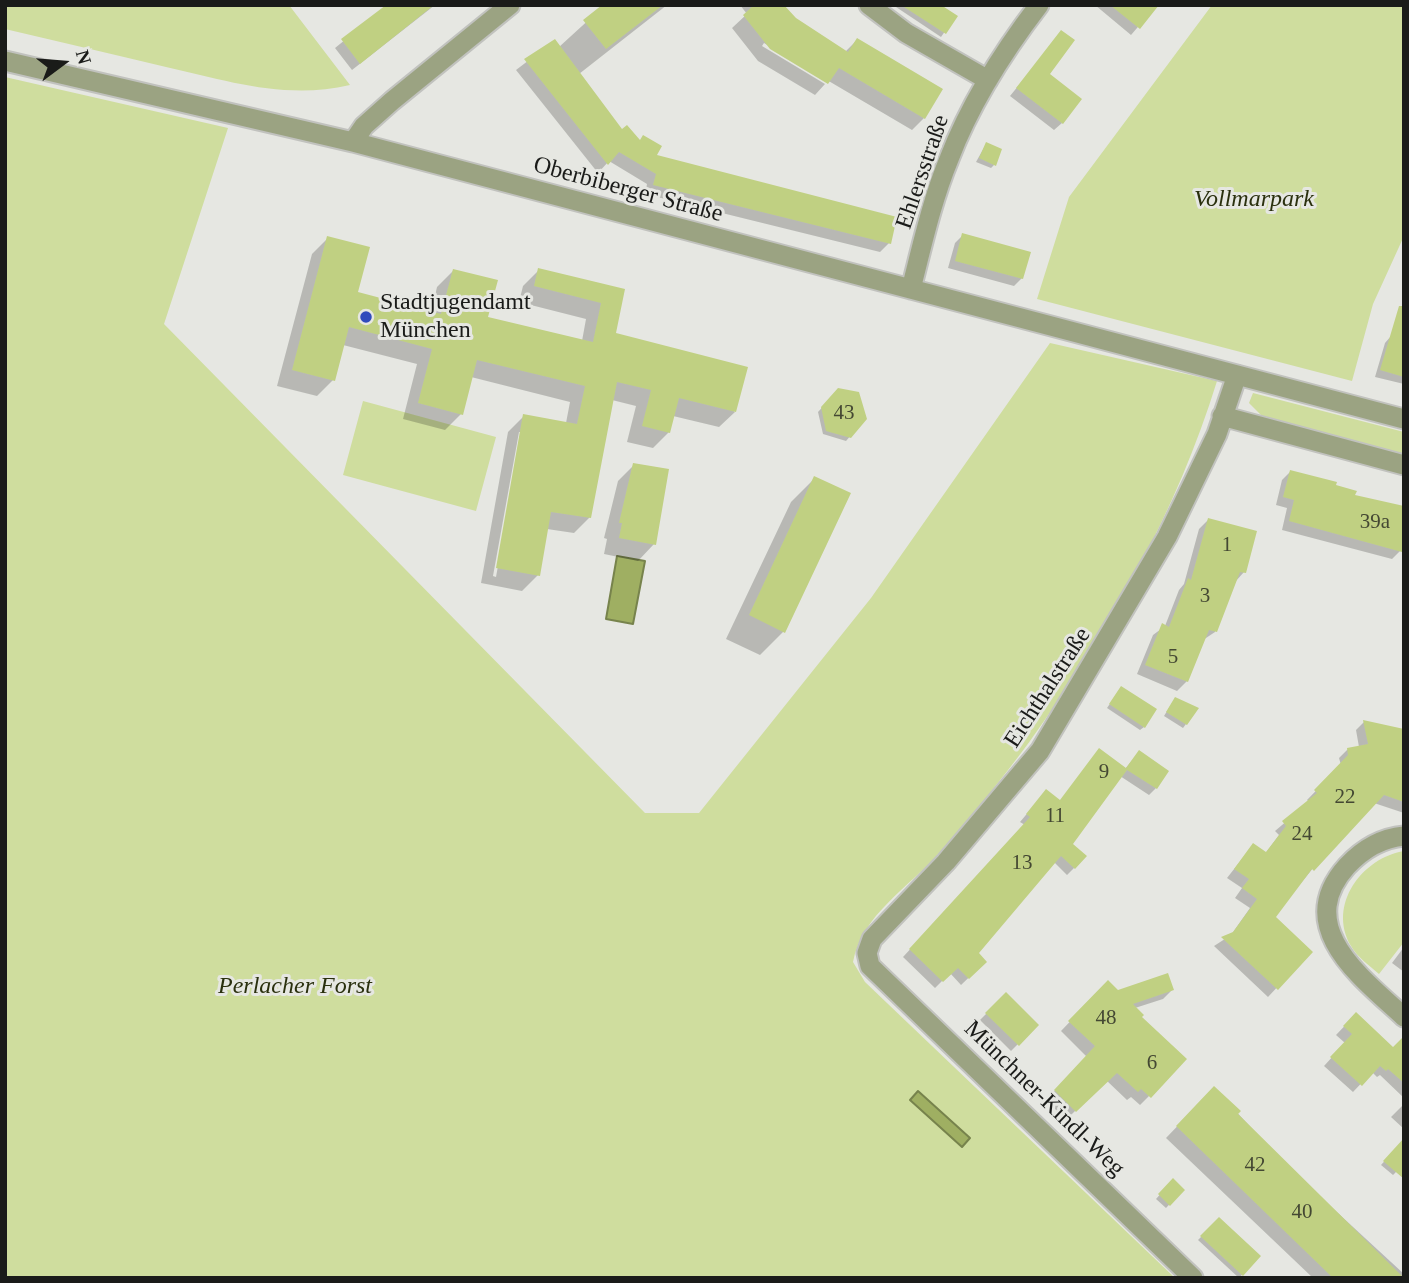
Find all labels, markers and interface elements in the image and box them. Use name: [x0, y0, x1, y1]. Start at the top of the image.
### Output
north arrow: [28, 28, 98, 98]
text: N: [72, 48, 96, 67]
street label: Ehlersstraße: [890, 111, 956, 233]
street label: Oberbiberger Straße: [530, 151, 726, 229]
park label: Vollmarpark: [1194, 186, 1314, 214]
place label: Stadtjugendamt München: [380, 289, 531, 345]
marker: Stadtjugendamt München: [358, 309, 374, 325]
house number: 43: [834, 400, 854, 426]
house number: 39a: [1360, 509, 1390, 535]
house number: 1: [1222, 532, 1232, 558]
house number: 3: [1200, 583, 1210, 609]
street label: Eichthalstraße: [999, 623, 1097, 753]
house number: 5: [1168, 644, 1178, 670]
house number: 9: [1099, 759, 1109, 785]
house number: 22: [1334, 784, 1356, 810]
house number: 11: [1045, 803, 1065, 829]
house number: 24: [1292, 821, 1312, 847]
house number: 13: [1012, 850, 1032, 876]
park label: Perlacher Forst: [218, 973, 372, 1001]
house number: 48: [1096, 1005, 1116, 1031]
street label: Münchner-Kindl-Weg: [958, 1015, 1130, 1183]
house number: 6: [1147, 1050, 1157, 1076]
house number: 42: [1244, 1152, 1266, 1178]
house number: 40: [1292, 1199, 1312, 1225]

